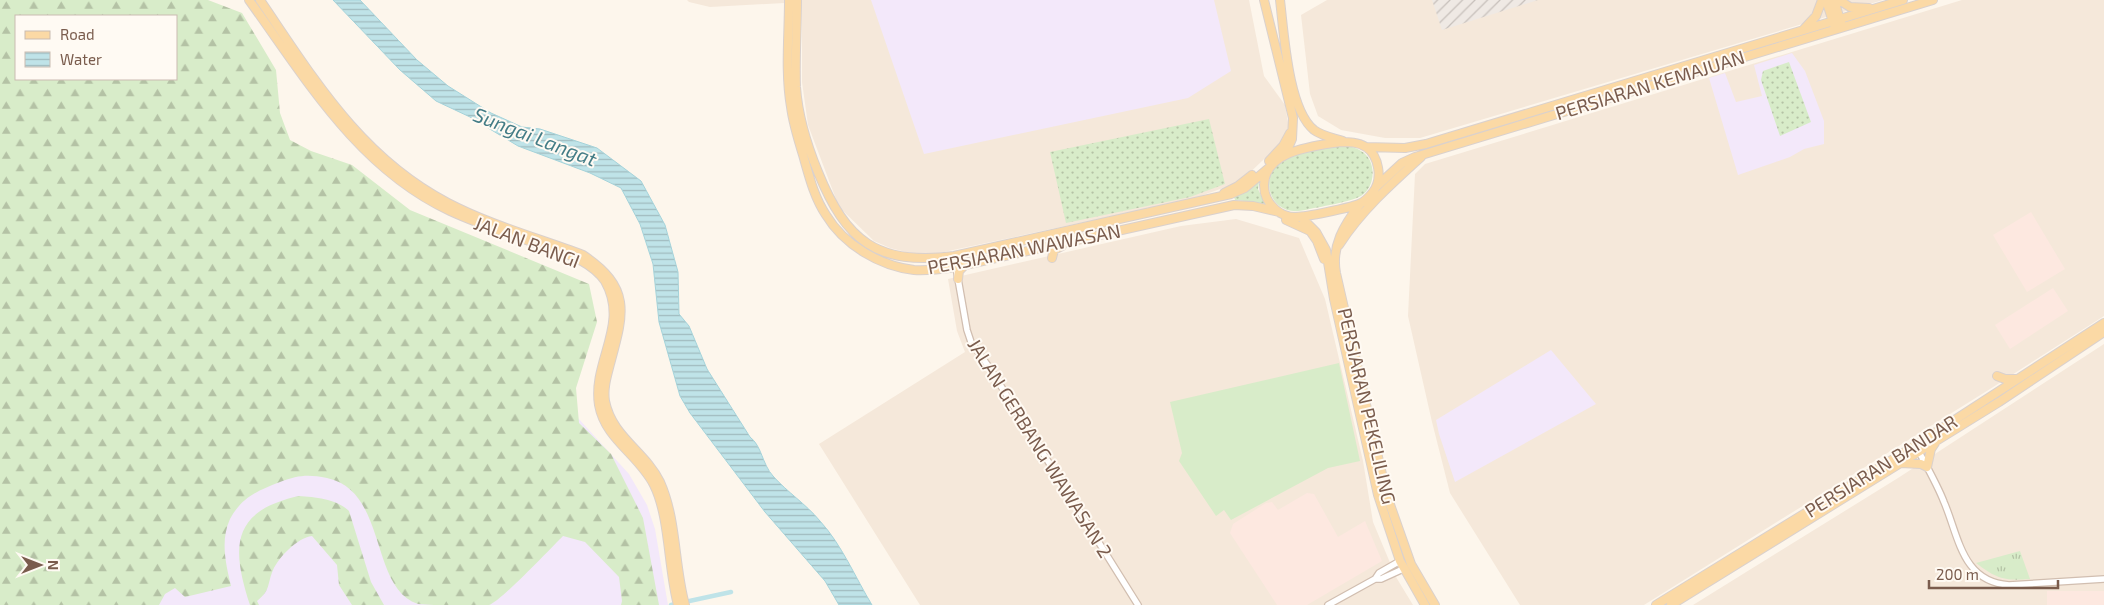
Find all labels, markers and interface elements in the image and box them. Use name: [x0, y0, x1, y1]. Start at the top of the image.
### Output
legend: [15, 15, 178, 80]
text: Road: [60, 25, 95, 43]
street label: PERSIARAN KEMAJUAN: [1552, 45, 1747, 124]
text: Water: [60, 50, 102, 68]
water label: Sungai Langat: [470, 102, 601, 171]
street label: JALAN BANGI: [471, 211, 583, 272]
street label: PERSIARAN WAWASAN: [925, 218, 1122, 279]
street label: PERSIARAN PEKELILING: [1334, 306, 1401, 506]
street label: JALAN GERBANG WAWASAN 2: [963, 334, 1117, 561]
street label: PERSIARAN BANDAR: [1800, 409, 1961, 522]
north arrow: [15, 540, 65, 590]
scale bar: [1929, 558, 2058, 590]
text: N: [45, 560, 62, 570]
text: 200 m: [1936, 565, 1979, 583]

